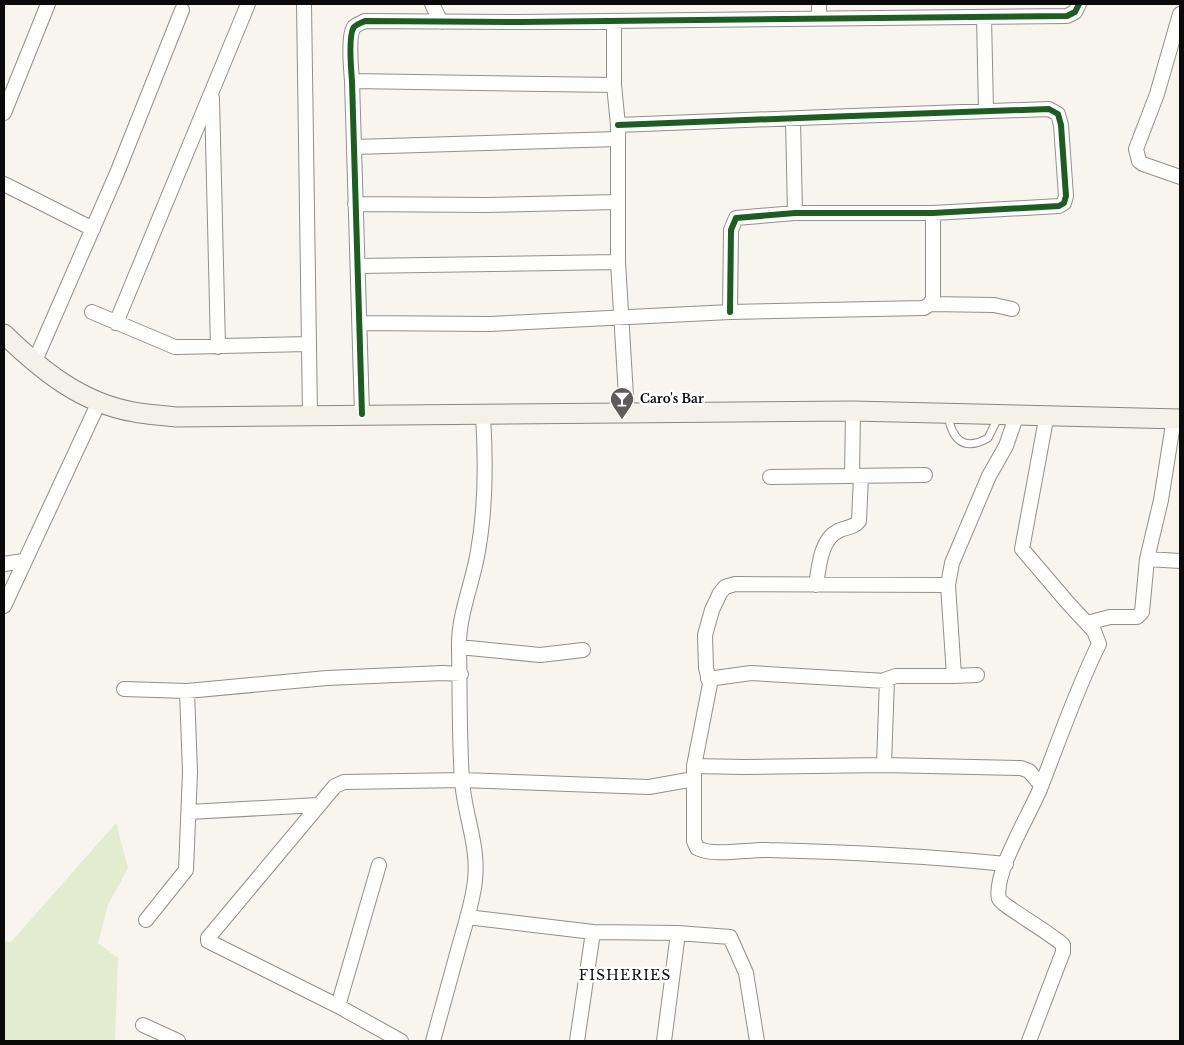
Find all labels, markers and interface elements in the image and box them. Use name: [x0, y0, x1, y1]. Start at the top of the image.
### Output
bar icon: Caro's Bar: [609, 386, 635, 420]
place label: Caro's Bar: [640, 391, 704, 406]
district label: FISHERIES: [579, 966, 671, 984]

